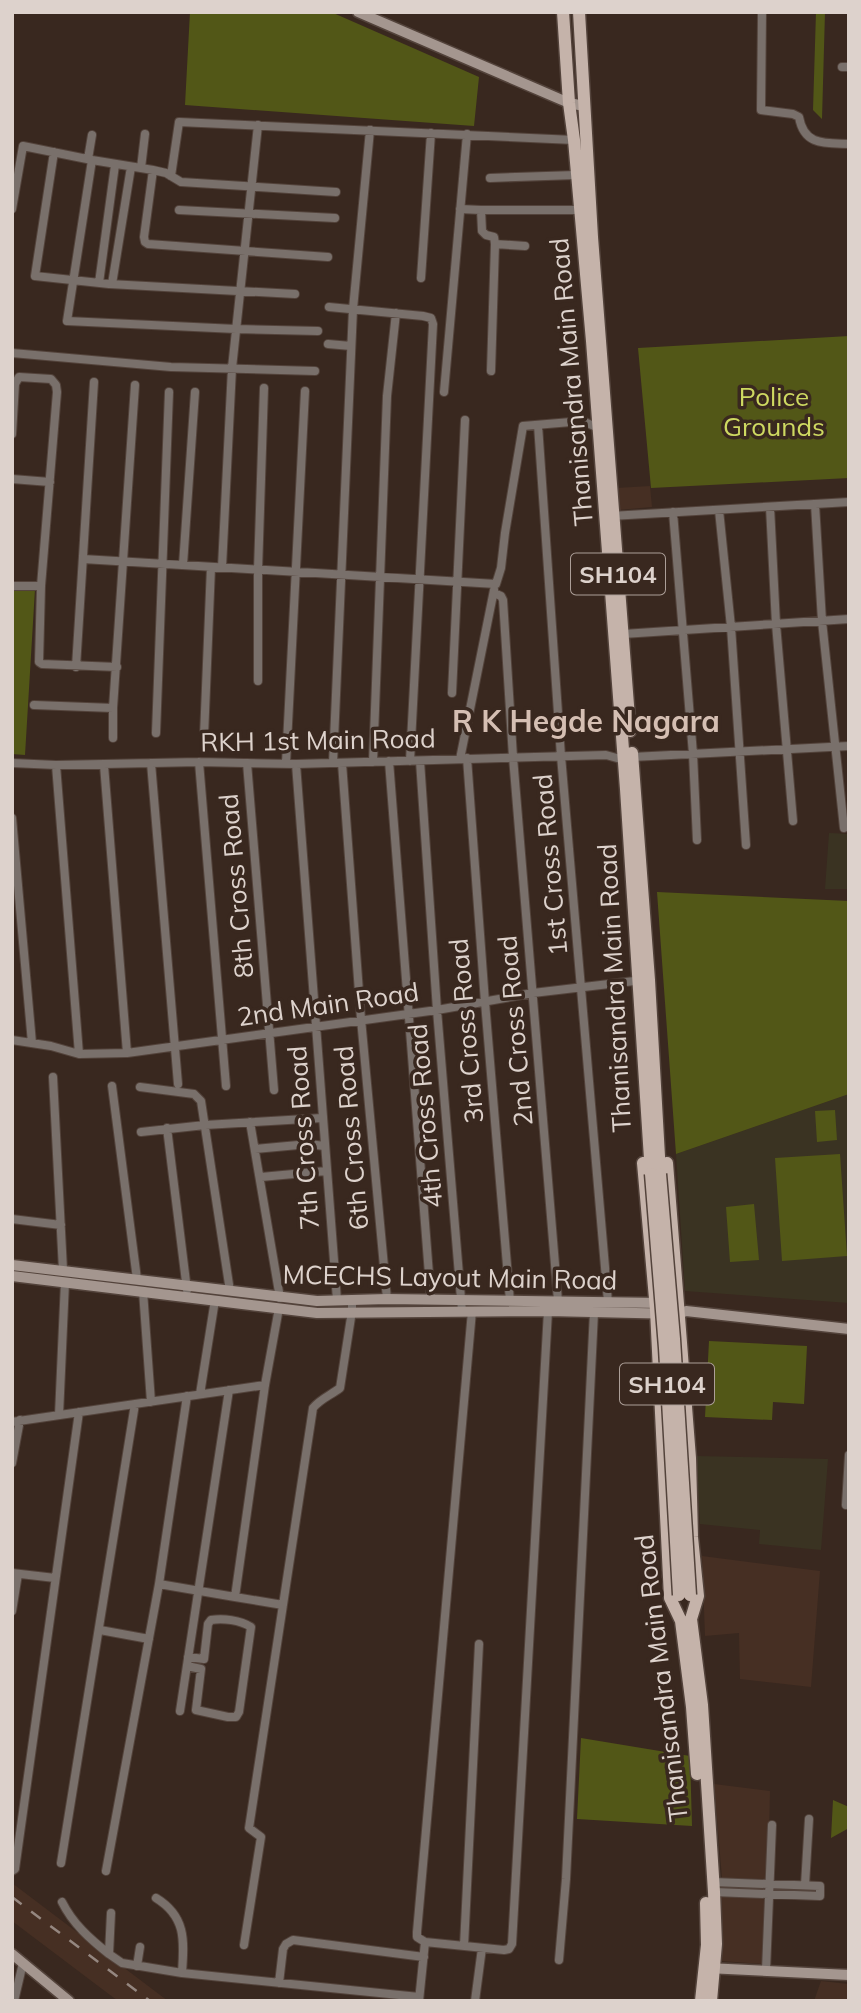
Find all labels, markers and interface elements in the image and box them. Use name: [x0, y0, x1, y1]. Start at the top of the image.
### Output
street label: Thanisandra Main Road: [542, 237, 600, 527]
park label: Police Grounds: [723, 380, 825, 443]
road number: SH104: [571, 554, 665, 594]
district label: R K Hegde Nagara: [452, 702, 720, 740]
street label: RKH 1st Main Road: [200, 721, 436, 759]
street label: 1st Cross Road: [526, 773, 574, 957]
street label: 8th Cross Road: [212, 792, 260, 980]
street label: Thanisandra Main Road: [590, 843, 638, 1133]
street label: 2nd Cross Road: [490, 934, 540, 1128]
street label: 3rd Cross Road: [441, 937, 491, 1125]
street label: 2nd Main Road: [235, 975, 421, 1033]
street label: 4th Cross Road: [401, 1022, 449, 1210]
street label: 6th Cross Road: [327, 1044, 375, 1232]
street label: 7th Cross Road: [280, 1045, 326, 1231]
street label: MCECHS Layout Main Road: [282, 1258, 618, 1296]
road number: SH104: [620, 1364, 714, 1404]
street label: Thanisandra Main Road: [627, 1533, 695, 1823]

